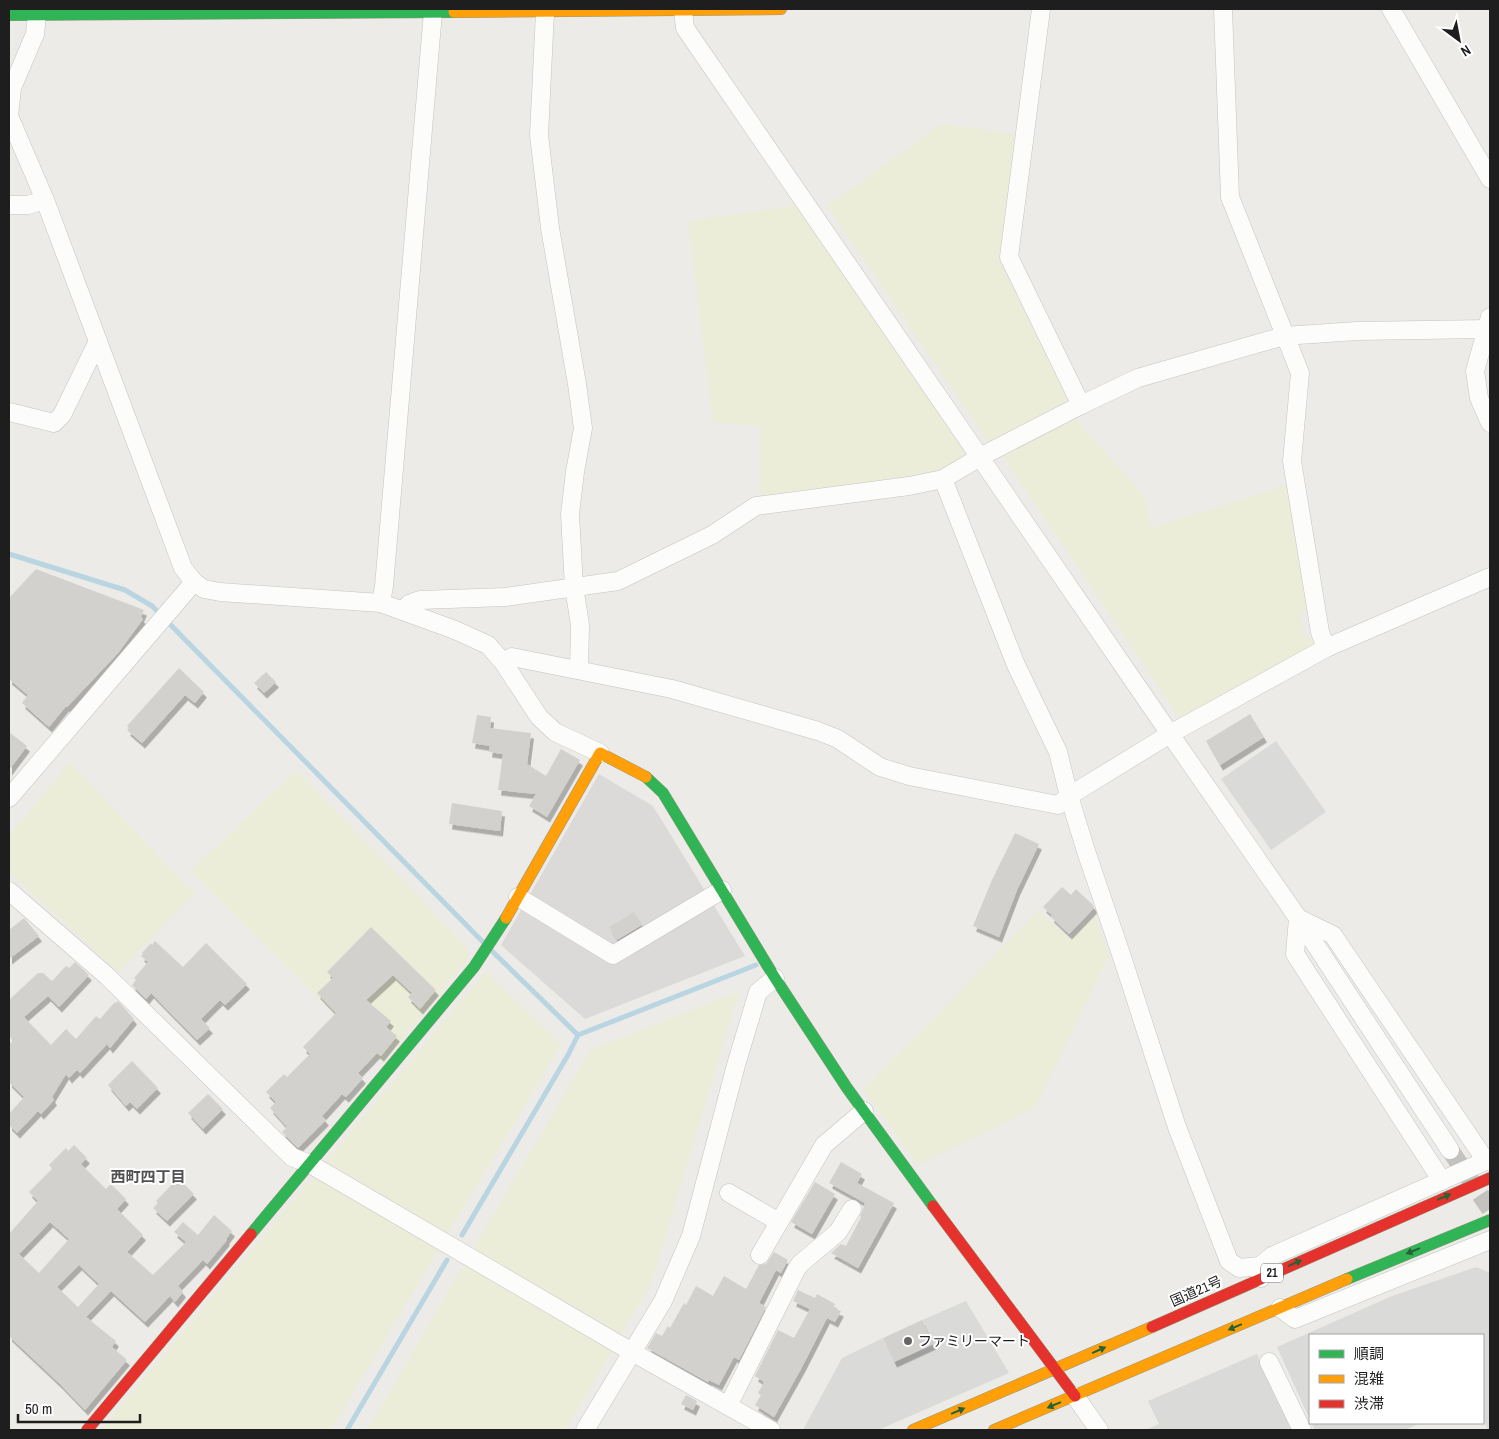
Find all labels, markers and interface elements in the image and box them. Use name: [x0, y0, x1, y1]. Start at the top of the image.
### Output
north arrow: [1434, 15, 1484, 65]
text: N: [1458, 41, 1474, 61]
district label: 西町四丁目: [110, 1166, 186, 1187]
one-way arrow: [1437, 1193, 1451, 1201]
one-way arrow: [1405, 1247, 1420, 1255]
one-way arrow: [1288, 1258, 1302, 1266]
road number: 21: [1261, 1264, 1283, 1282]
street label: 国道21号: [1167, 1272, 1225, 1310]
one-way arrow: [1228, 1324, 1242, 1332]
place label: ファミリーマート: [918, 1332, 1030, 1350]
legend: [1309, 1334, 1484, 1424]
marker: ファミリーマート: [902, 1335, 914, 1347]
text: 順調: [1354, 1343, 1384, 1364]
one-way arrow: [1092, 1346, 1106, 1354]
text: 混雑: [1354, 1368, 1384, 1389]
scale bar: [18, 1392, 140, 1424]
text: 渋滞: [1354, 1393, 1384, 1414]
text: 50 m: [25, 1398, 52, 1419]
one-way arrow: [1047, 1401, 1061, 1409]
one-way arrow: [951, 1407, 965, 1415]

